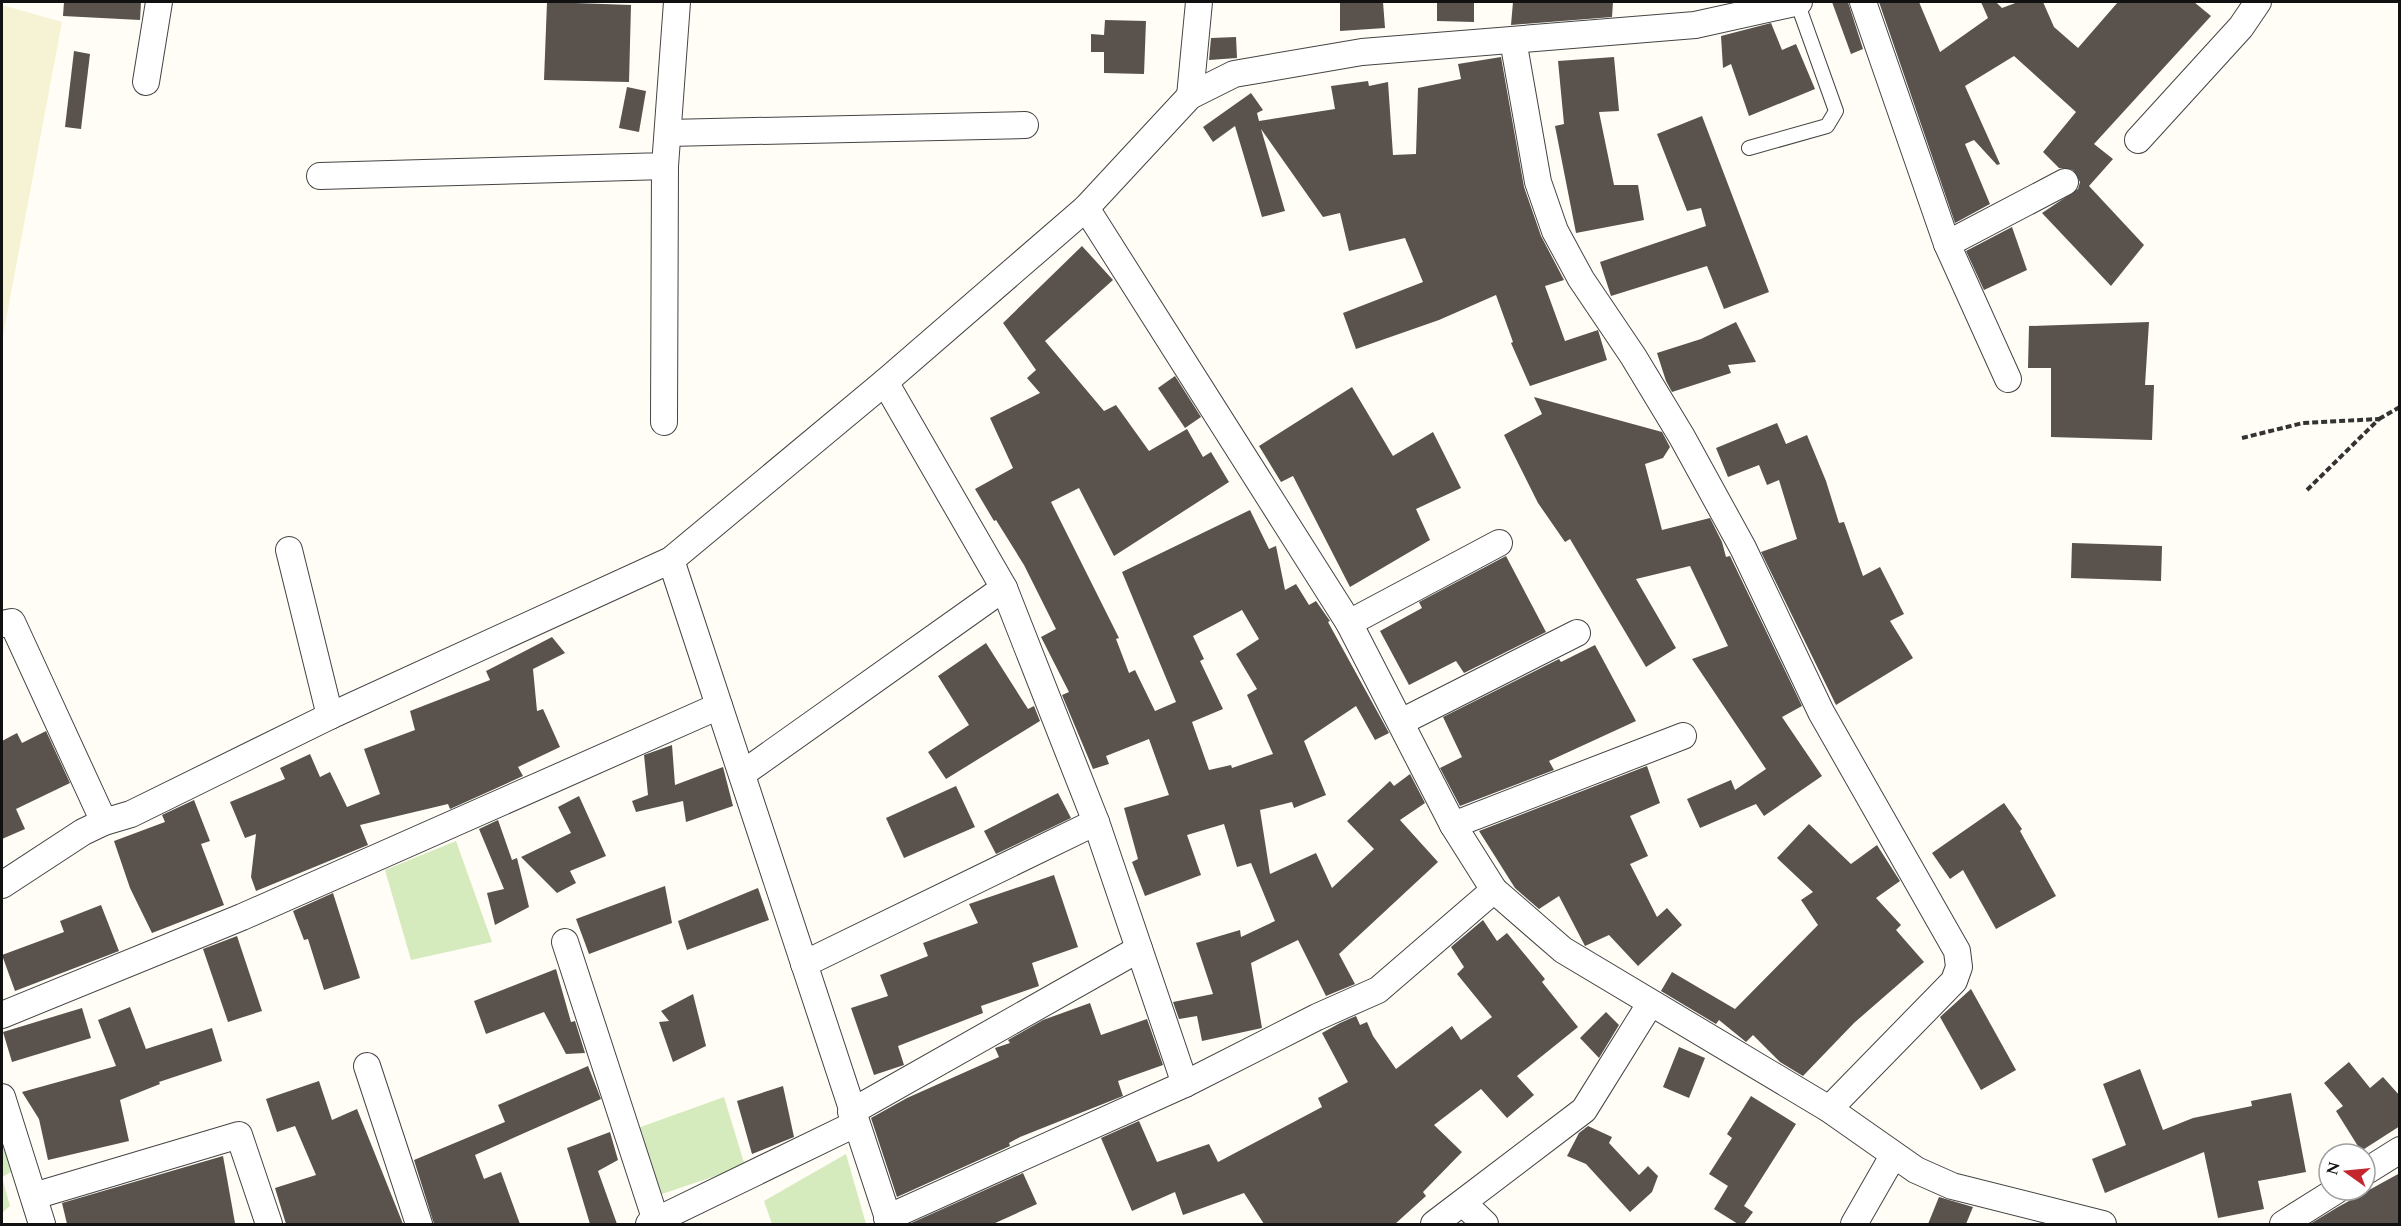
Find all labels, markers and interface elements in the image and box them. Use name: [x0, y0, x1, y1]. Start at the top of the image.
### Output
north arrow: [2317, 1142, 2377, 1202]
text: N: [2320, 1159, 2347, 1178]

